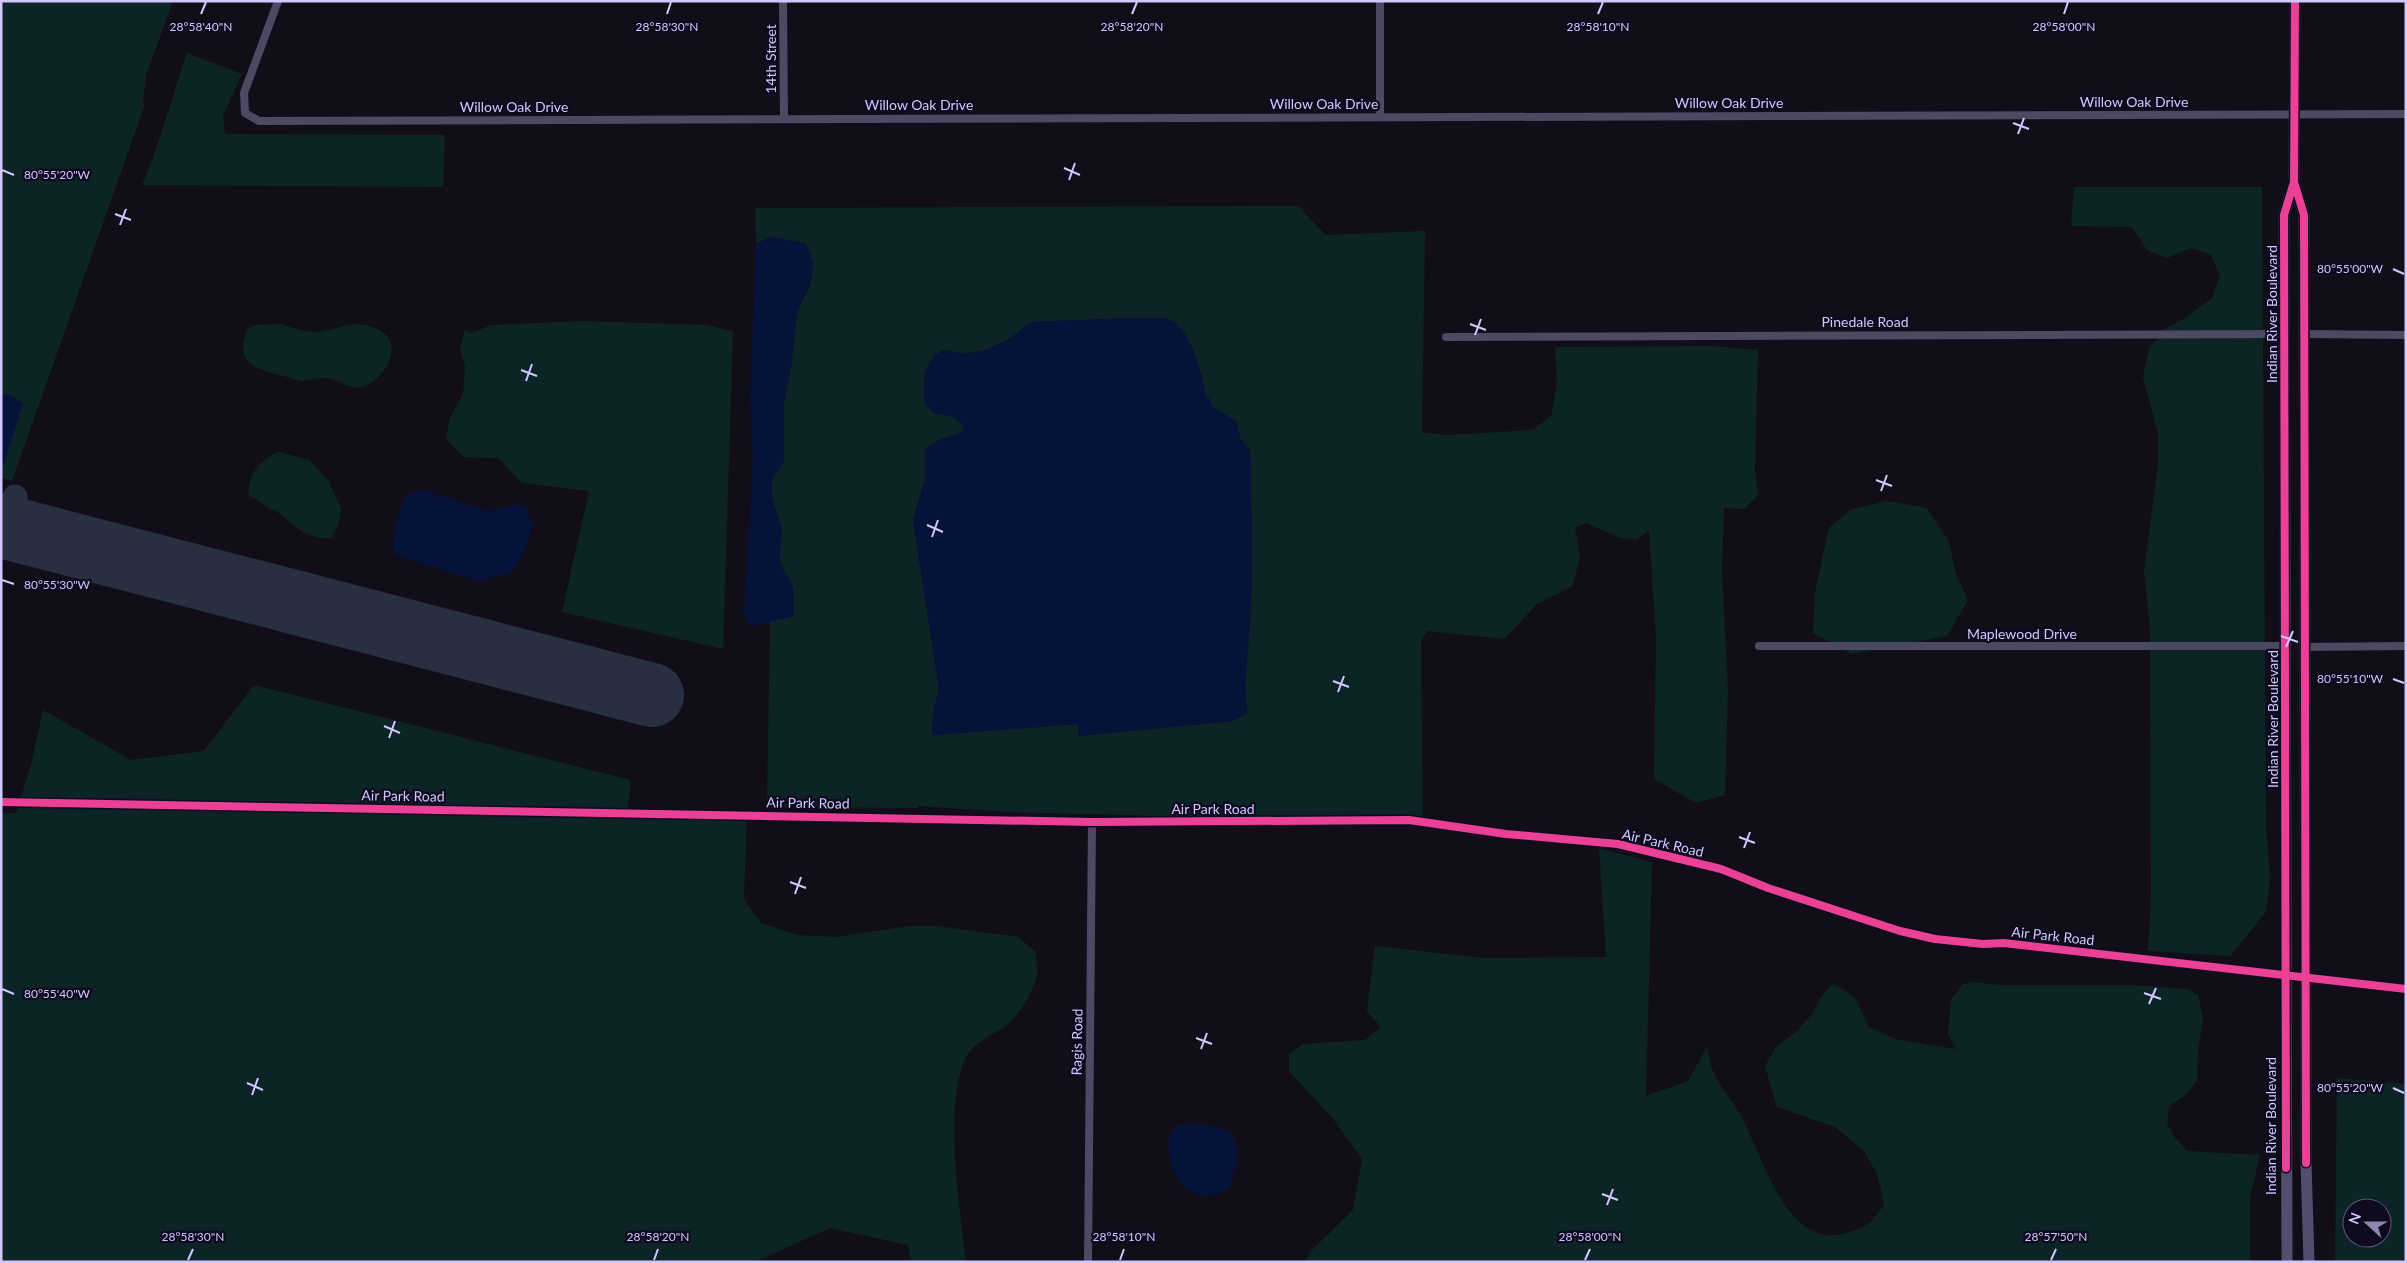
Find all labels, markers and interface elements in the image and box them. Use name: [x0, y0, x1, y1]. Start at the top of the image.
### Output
text: 28°58'40"N: [170, 19, 232, 34]
text: 28°58'30"N: [636, 19, 698, 34]
text: 28°58'20"N: [1101, 19, 1163, 34]
text: 28°58'10"N: [1567, 19, 1629, 34]
text: 28°58'00"N: [2033, 19, 2095, 34]
street label: 14th Street: [762, 24, 779, 94]
street label: Willow Oak Drive: [2080, 93, 2188, 110]
street label: Willow Oak Drive: [1675, 94, 1783, 111]
street label: Willow Oak Drive: [1270, 95, 1378, 112]
street label: Willow Oak Drive: [865, 96, 973, 113]
street label: Willow Oak Drive: [460, 98, 568, 115]
text: 80°55'20"W: [24, 167, 91, 182]
street label: Indian River Boulevard: [2263, 245, 2280, 383]
text: 80°55'00"W: [2317, 261, 2384, 276]
street label: Pinedale Road: [1821, 313, 1909, 330]
text: 80°55'30"W: [24, 577, 91, 592]
street label: Maplewood Drive: [1967, 625, 2077, 642]
street label: Indian River Boulevard: [2264, 650, 2281, 788]
text: 80°55'10"W: [2317, 671, 2384, 686]
street label: Air Park Road: [361, 786, 445, 805]
street label: Air Park Road: [766, 793, 850, 812]
street label: Air Park Road: [1171, 800, 1255, 817]
street label: Air Park Road: [1621, 825, 1706, 860]
street label: Air Park Road: [2011, 923, 2095, 948]
text: 80°55'40"W: [24, 986, 91, 1001]
street label: Ragis Road: [1067, 1008, 1086, 1076]
street label: Indian River Boulevard: [2262, 1057, 2279, 1195]
text: 80°55'20"W: [2317, 1080, 2384, 1095]
north arrow: [2342, 1198, 2392, 1248]
text: N: [2345, 1210, 2364, 1226]
text: 28°58'30"N: [162, 1229, 224, 1244]
text: 28°58'20"N: [627, 1229, 689, 1244]
text: 28°58'10"N: [1093, 1229, 1155, 1244]
text: 28°58'00"N: [1559, 1229, 1621, 1244]
text: 28°57'50"N: [2025, 1229, 2087, 1244]

